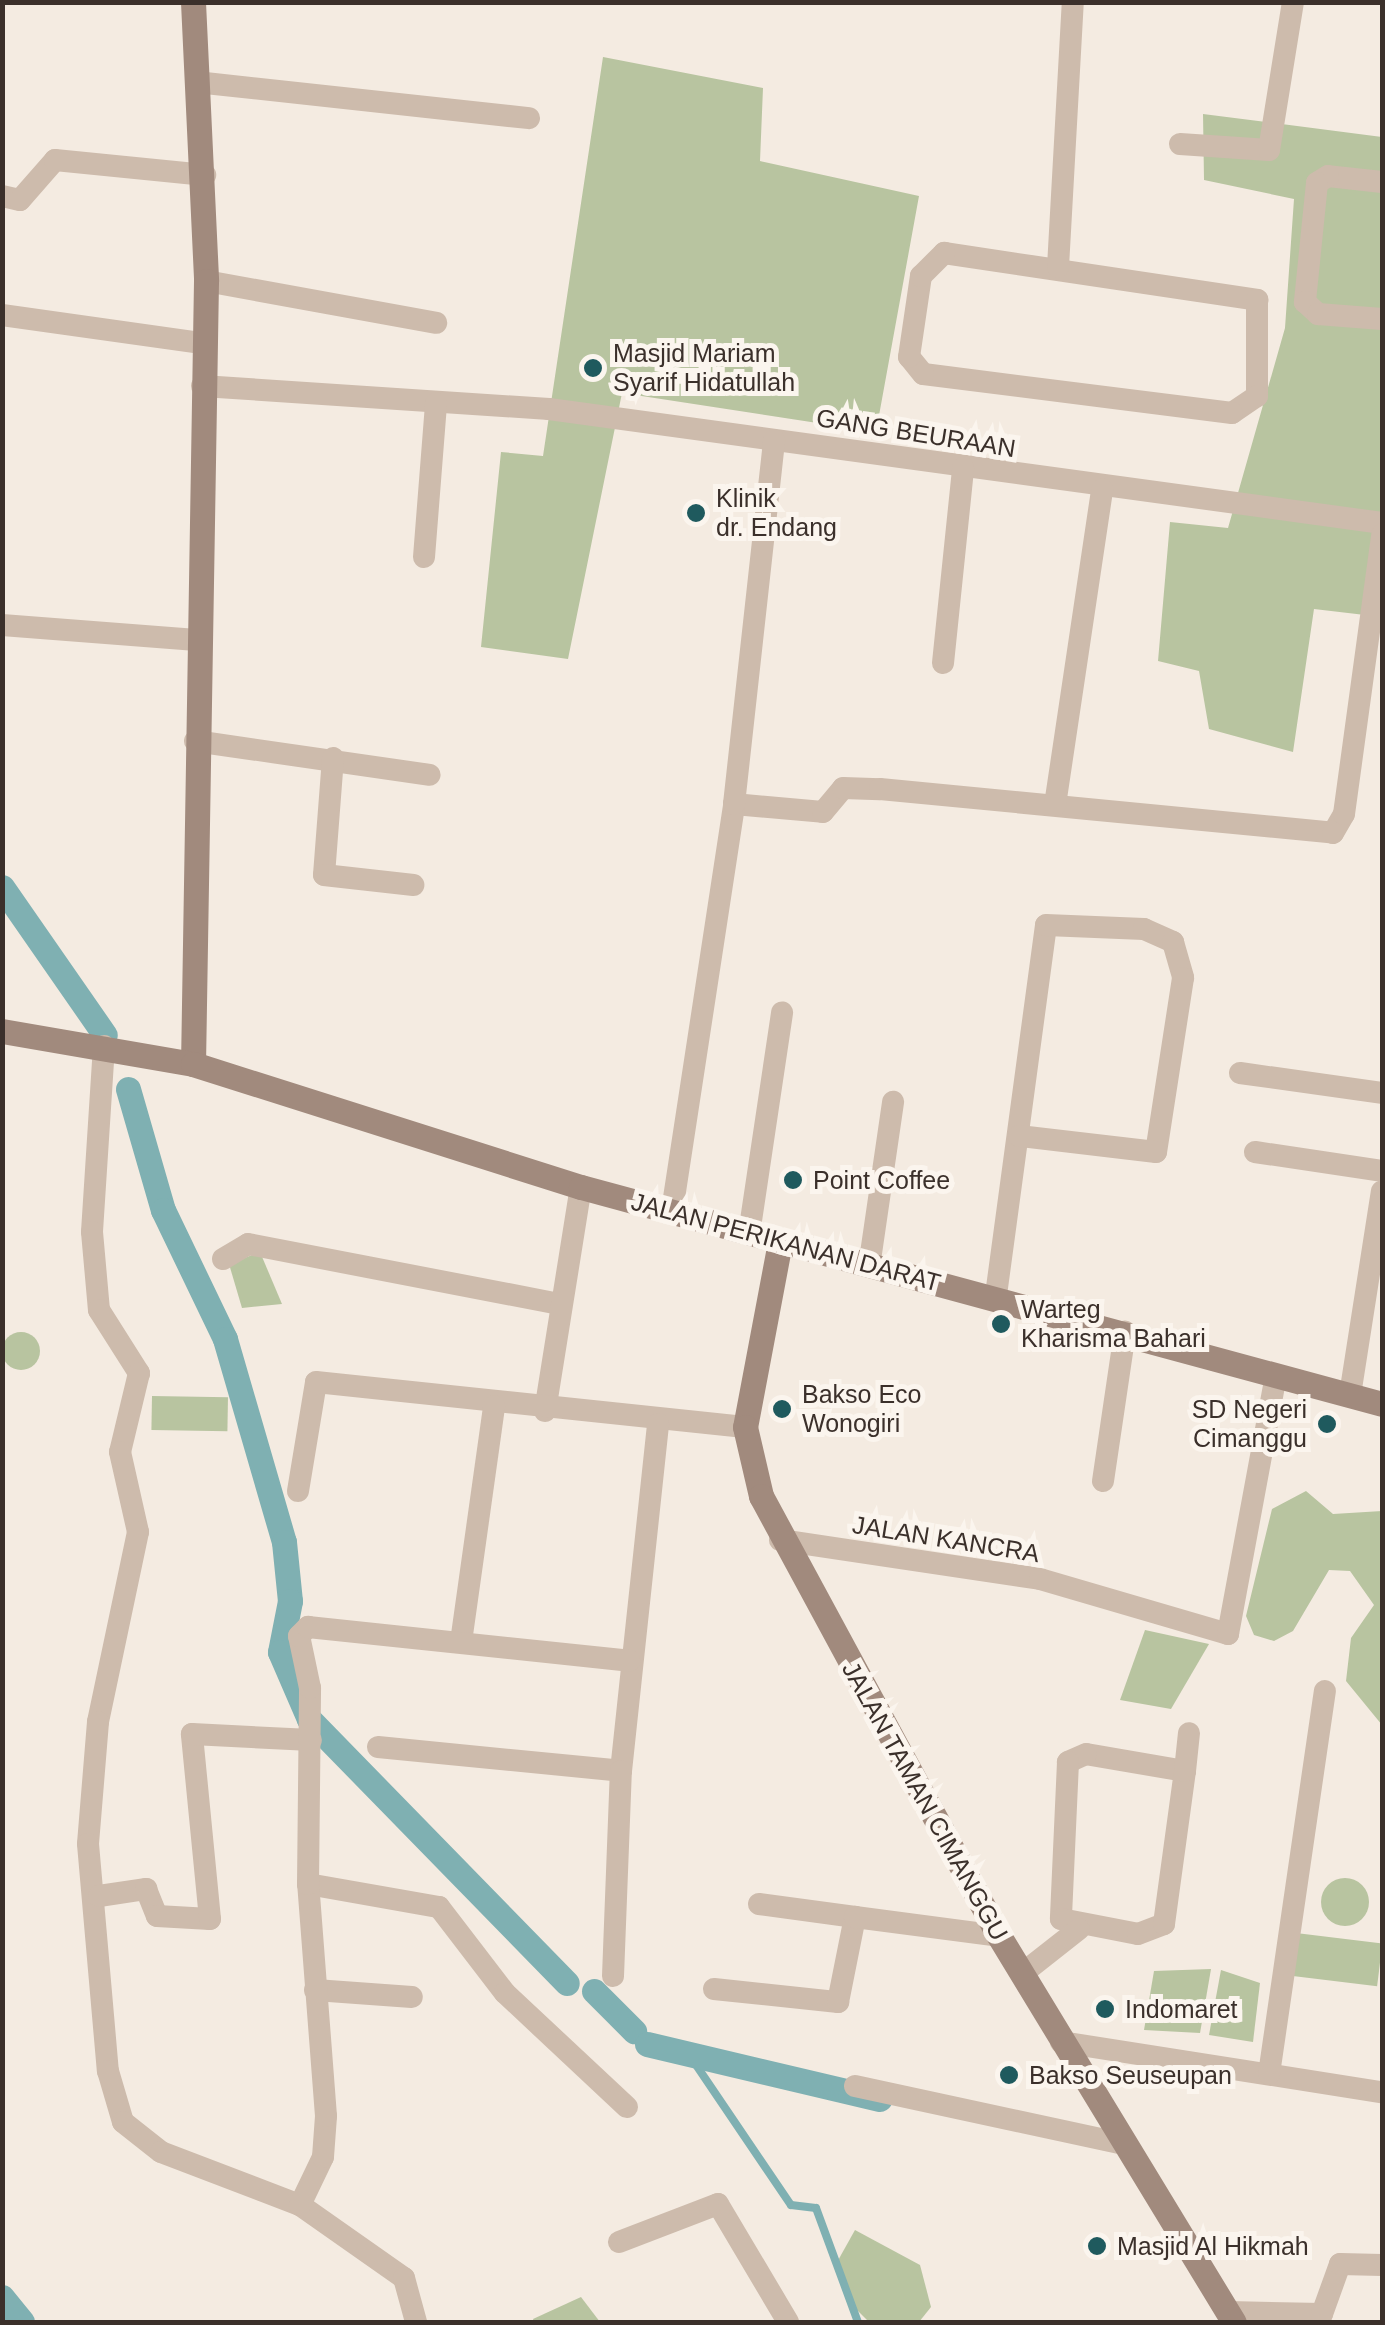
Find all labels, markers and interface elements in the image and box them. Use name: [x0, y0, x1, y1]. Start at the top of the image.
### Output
place label: Masjid Mariam Syarif Hidatullah: [613, 339, 795, 398]
marker: Masjid Mariam Syarif Hidatullah: [582, 357, 604, 379]
street label: GANG BEURAAN: [814, 402, 1018, 464]
place label: Klinik dr. Endang: [716, 484, 837, 543]
marker: Klinik dr. Endang: [685, 502, 707, 524]
place label: Point Coffee: [813, 1165, 950, 1195]
marker: Point Coffee: [782, 1169, 804, 1191]
street label: JALAN PERIKANAN DARAT: [628, 1186, 944, 1298]
place label: Warteg Kharisma Bahari: [1021, 1295, 1206, 1354]
marker: Warteg Kharisma Bahari: [990, 1313, 1012, 1335]
place label: Bakso Eco Wonogiri: [802, 1380, 922, 1439]
place label: SD Negeri Cimanggu: [1192, 1395, 1307, 1454]
marker: Bakso Eco Wonogiri: [771, 1398, 793, 1420]
marker: SD Negeri Cimanggu: [1316, 1413, 1338, 1435]
street label: JALAN KANCRA: [850, 1509, 1042, 1569]
street label: JALAN TAMAN CIMANGGU: [836, 1656, 1014, 1946]
place label: Indomaret: [1125, 1994, 1238, 2024]
marker: Indomaret: [1094, 1998, 1116, 2020]
place label: Bakso Seuseupan: [1029, 2060, 1232, 2090]
marker: Bakso Seuseupan: [998, 2064, 1020, 2086]
place label: Masjid Al Hikmah: [1117, 2231, 1310, 2261]
marker: Masjid Al Hikmah: [1086, 2235, 1108, 2257]

